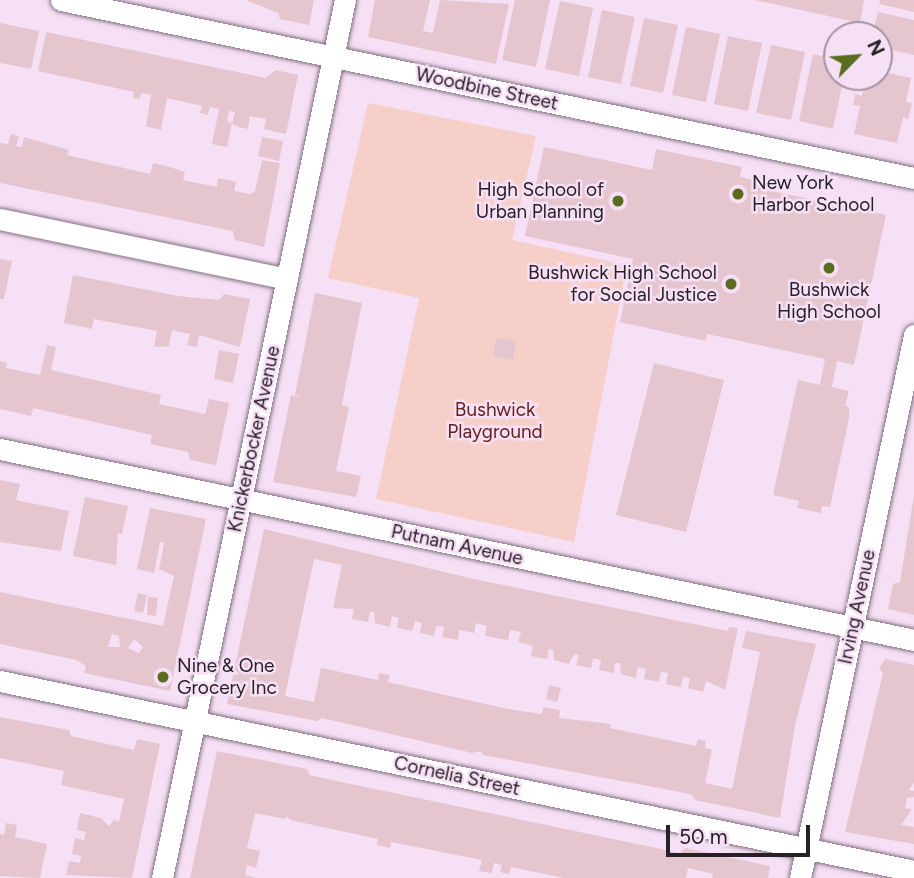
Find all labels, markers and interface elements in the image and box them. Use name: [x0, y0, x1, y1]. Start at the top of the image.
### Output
north arrow: [823, 21, 893, 91]
text: N: [862, 36, 889, 59]
street label: Woodbine Street: [414, 63, 560, 115]
place label: New York Harbor School: [752, 172, 874, 216]
place label: High School of Urban Planning: [476, 179, 604, 223]
marker: New York Harbor School: [730, 186, 746, 202]
marker: High School of Urban Planning: [610, 193, 626, 209]
marker: Bushwick High School: [821, 260, 837, 276]
place label: Bushwick High School for Social Justice: [528, 262, 717, 306]
marker: Bushwick High School for Social Justice: [723, 276, 739, 292]
place label: Bushwick High School: [777, 279, 881, 323]
street label: Knickerbocker Avenue: [223, 344, 285, 534]
park label: Bushwick Playground: [447, 399, 543, 443]
street label: Putnam Avenue: [389, 520, 525, 570]
street label: Irving Avenue: [834, 548, 880, 666]
place label: Nine & One Grocery Inc: [177, 655, 277, 699]
marker: Nine & One Grocery Inc: [155, 669, 171, 685]
street label: Cornelia Street: [392, 752, 522, 800]
scale bar: [669, 812, 813, 856]
text: 50 m: [679, 824, 728, 849]

